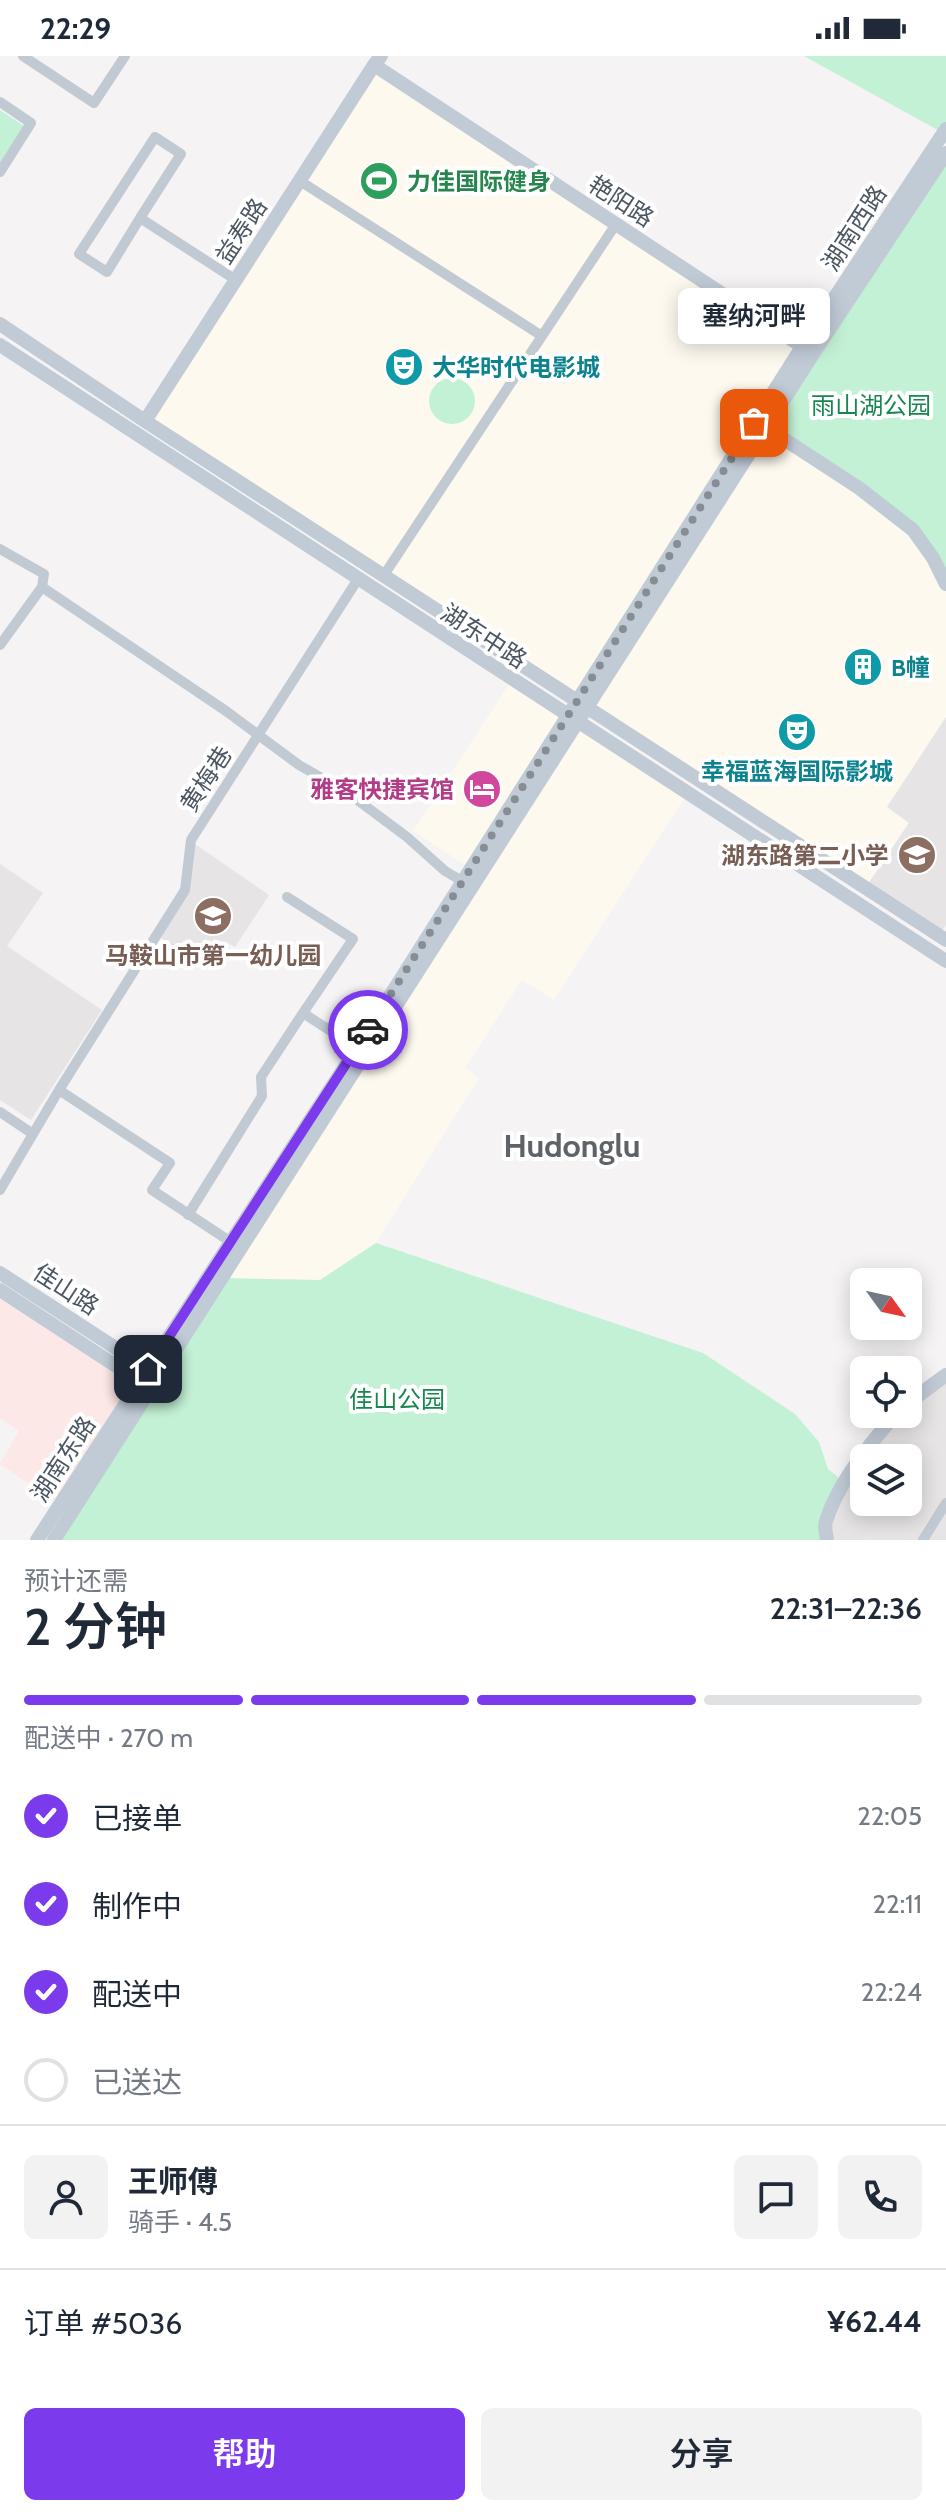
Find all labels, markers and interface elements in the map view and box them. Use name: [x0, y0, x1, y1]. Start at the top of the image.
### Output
text: 22:29: [40, 10, 111, 47]
sports icon: 力佳国际健身: [358, 160, 400, 202]
place label: 力佳国际健身: [407, 167, 551, 196]
street label: 艳阳路: [583, 169, 659, 233]
street label: 湖南西路: [816, 180, 892, 276]
street label: 益寿路: [209, 193, 273, 269]
callout: 塞纳河畔: [678, 287, 830, 343]
text: 塞纳河畔: [702, 300, 806, 332]
theatre icon: 大华时代电影城: [383, 346, 425, 388]
place label: 大华时代电影城: [432, 353, 600, 382]
pin: [720, 389, 788, 457]
park label: 雨山湖公园: [811, 391, 931, 420]
icon: bag: [732, 401, 776, 445]
street label: 湖东中路: [436, 598, 532, 674]
building icon: B幢: [842, 646, 884, 688]
place label: B幢: [891, 653, 930, 682]
theatre icon: 幸福蓝海国际影城: [776, 711, 818, 753]
street label: 黄梅巷: [174, 741, 238, 817]
place label: 幸福蓝海国际影城: [701, 757, 893, 786]
hotel icon: 雅客快捷宾馆: [461, 768, 503, 810]
place label: 雅客快捷宾馆: [310, 775, 454, 804]
school or university icon: 湖东路第二小学: [896, 834, 938, 876]
place label: 湖东路第二小学: [721, 841, 889, 870]
school or university icon: 马鞍山市第一幼儿园: [192, 895, 234, 937]
place label: 马鞍山市第一幼儿园: [105, 941, 321, 970]
courier: [328, 990, 408, 1070]
icon: car: [346, 1008, 390, 1052]
district label: Hudonglu: [504, 1126, 640, 1165]
street label: 佳山路: [28, 1257, 104, 1321]
north arrow: [850, 1268, 922, 1340]
map controls: [850, 1268, 922, 1516]
pin: [114, 1335, 182, 1403]
icon: home: [126, 1347, 170, 1391]
button: locate: [850, 1356, 922, 1428]
park label: 佳山公园: [349, 1385, 445, 1414]
street label: 湖南东路: [25, 1411, 101, 1507]
button: layers: [850, 1444, 922, 1516]
text: 预计还需: [24, 1565, 128, 1597]
text: 22:31–22:36: [770, 1590, 922, 1627]
text: 2 分钟: [24, 1595, 167, 1658]
text: 配送中 · 270 m: [24, 1722, 193, 1754]
icon: check: [24, 1794, 68, 1838]
text: 已接单: [92, 1800, 182, 1837]
text: 22:05: [857, 1800, 922, 1832]
icon: check: [24, 1882, 68, 1926]
text: 制作中: [92, 1888, 182, 1925]
text: 22:11: [872, 1888, 922, 1920]
icon: check: [24, 1970, 68, 2014]
text: 配送中: [92, 1976, 182, 2013]
text: 22:24: [861, 1976, 922, 2008]
text: 已送达: [92, 2064, 182, 2101]
button: person: [24, 2155, 108, 2239]
button: chat: [734, 2155, 818, 2239]
button: phone: [838, 2155, 922, 2239]
text: 王师傅: [128, 2163, 218, 2200]
text: 骑手 · 4.5: [128, 2206, 232, 2238]
text: ¥62.44: [827, 2303, 922, 2340]
text: 订单 #5036: [24, 2305, 182, 2342]
button: 帮助: [24, 2408, 465, 2500]
button: 分享: [481, 2408, 922, 2500]

